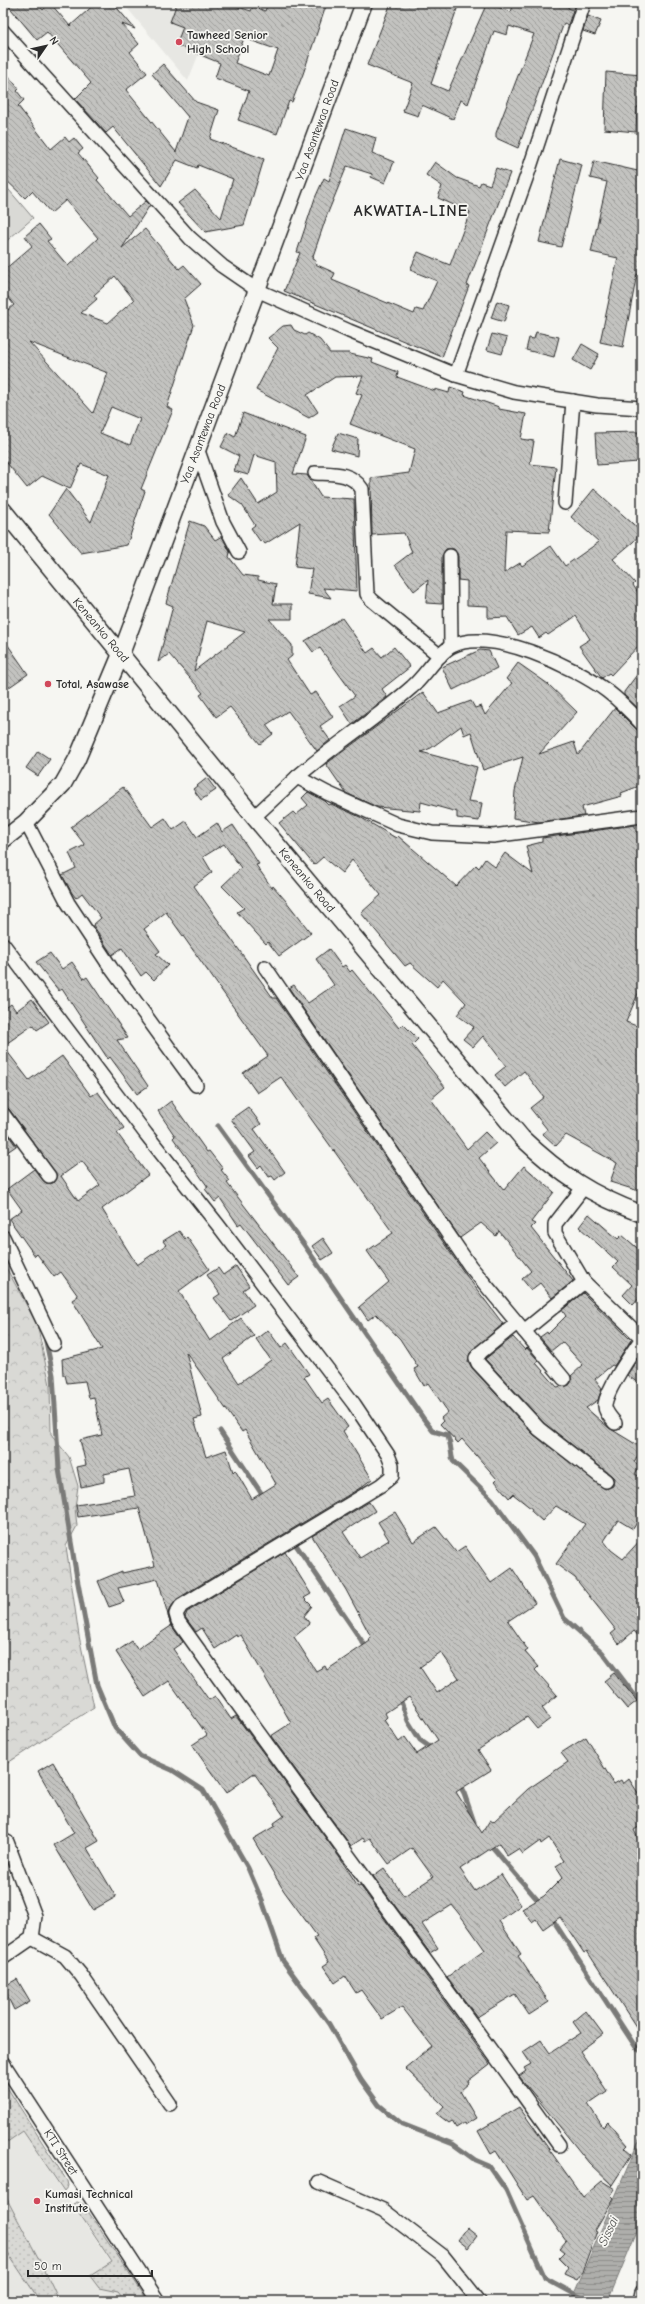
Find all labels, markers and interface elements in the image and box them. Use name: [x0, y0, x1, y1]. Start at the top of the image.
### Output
north arrow: [26, 26, 66, 66]
place label: Tawheed Senior High School: [187, 28, 268, 56]
text: N: [46, 34, 61, 47]
marker: Tawheed Senior High School: [174, 37, 184, 47]
street label: Yaa Asantewaa Road: [292, 78, 342, 182]
district label: AKWATIA-LINE: [354, 202, 468, 220]
street label: Yaa Asantewaa Road: [177, 382, 229, 486]
street label: Keneanko Road: [70, 595, 132, 665]
place label: Total, Asawase: [56, 677, 129, 691]
marker: Total, Asawase: [43, 679, 53, 689]
street label: Keneanko Road: [276, 845, 338, 915]
street label: KTI Street: [41, 2126, 81, 2178]
place label: Kumasi Technical Institute: [45, 2187, 133, 2215]
marker: Kumasi Technical Institute: [32, 2196, 42, 2206]
water label: Sissai: [595, 2213, 622, 2248]
scale bar: [28, 2252, 152, 2278]
text: 50 m: [34, 2259, 62, 2273]

